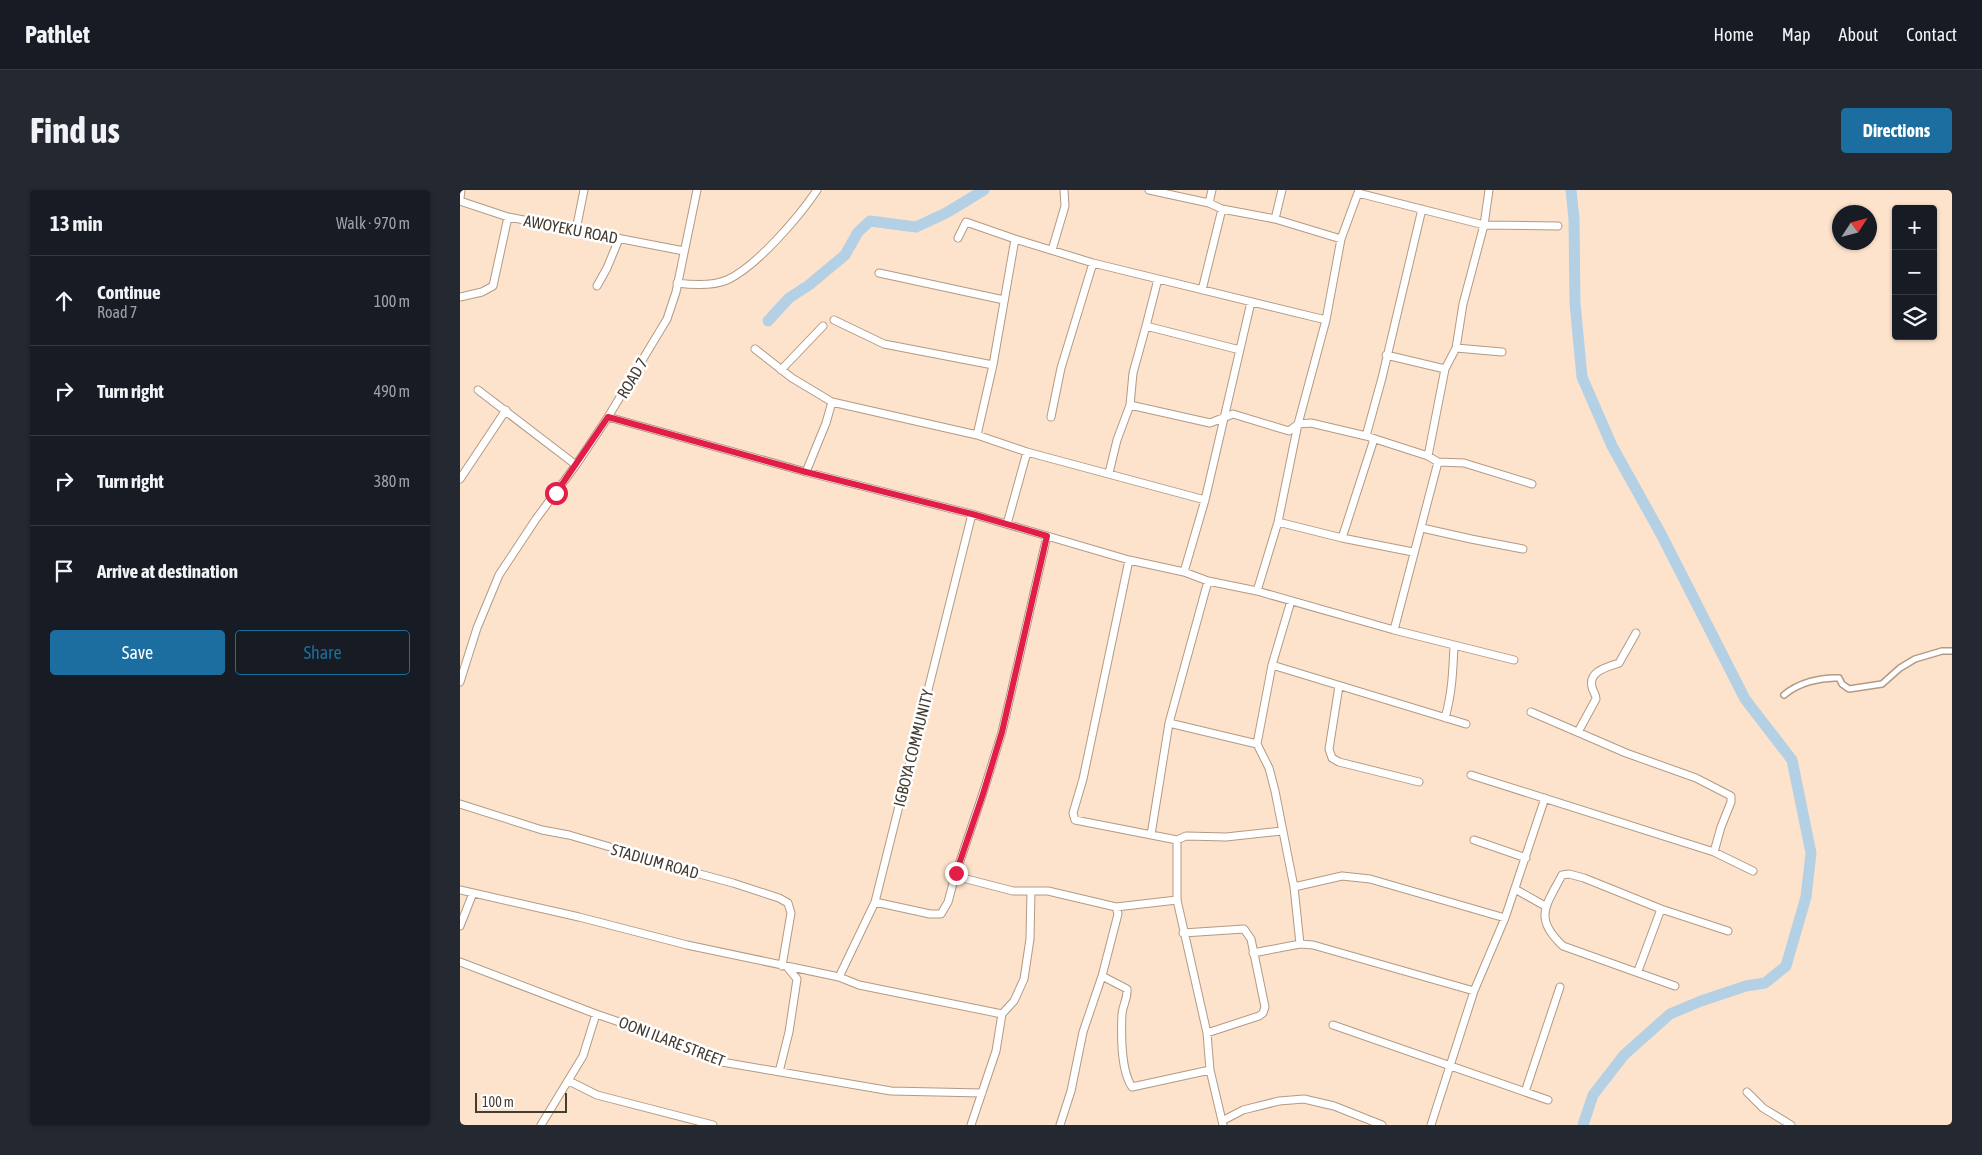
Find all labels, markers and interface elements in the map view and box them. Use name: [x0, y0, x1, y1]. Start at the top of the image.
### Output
text: Pathlet: [25, 21, 90, 48]
text: Home: [1714, 24, 1754, 45]
text: Map: [1782, 24, 1811, 45]
text: About: [1839, 24, 1878, 45]
text: Contact: [1906, 24, 1957, 45]
button: Directions: [1841, 108, 1952, 153]
text: Find us: [30, 110, 120, 150]
north arrow: [1832, 205, 1877, 250]
map controls: [1892, 205, 1937, 340]
button: +: [1892, 205, 1937, 250]
text: 13 min: [50, 211, 103, 235]
street label: AWOYEKU ROAD: [523, 211, 619, 247]
text: Walk · 970 m: [336, 214, 410, 232]
button: −: [1892, 250, 1937, 295]
text: Continue: [97, 281, 161, 303]
icon: ahead: [50, 287, 78, 315]
text: 100 m: [374, 292, 410, 310]
button: layers: [1892, 295, 1937, 340]
text: Road 7: [97, 303, 137, 321]
street label: ROAD 7: [613, 355, 651, 401]
icon: right: [50, 377, 78, 405]
text: Turn right: [97, 380, 164, 402]
text: 490 m: [374, 382, 410, 400]
icon: right: [50, 467, 78, 495]
text: Turn right: [97, 470, 164, 492]
text: 380 m: [374, 472, 410, 490]
route start: [545, 482, 568, 505]
icon: arrive: [50, 557, 78, 585]
text: Arrive at destination: [97, 560, 238, 582]
button: Save: [50, 630, 225, 675]
button: Share: [235, 630, 410, 675]
street label: IGBOYA COMMUNITY: [890, 687, 936, 808]
street label: STADIUM ROAD: [609, 840, 701, 882]
route end: [945, 862, 968, 885]
street label: OONI ILARE STREET: [617, 1013, 727, 1069]
scale bar: [475, 1090, 568, 1113]
text: 100 m: [482, 1094, 514, 1110]

